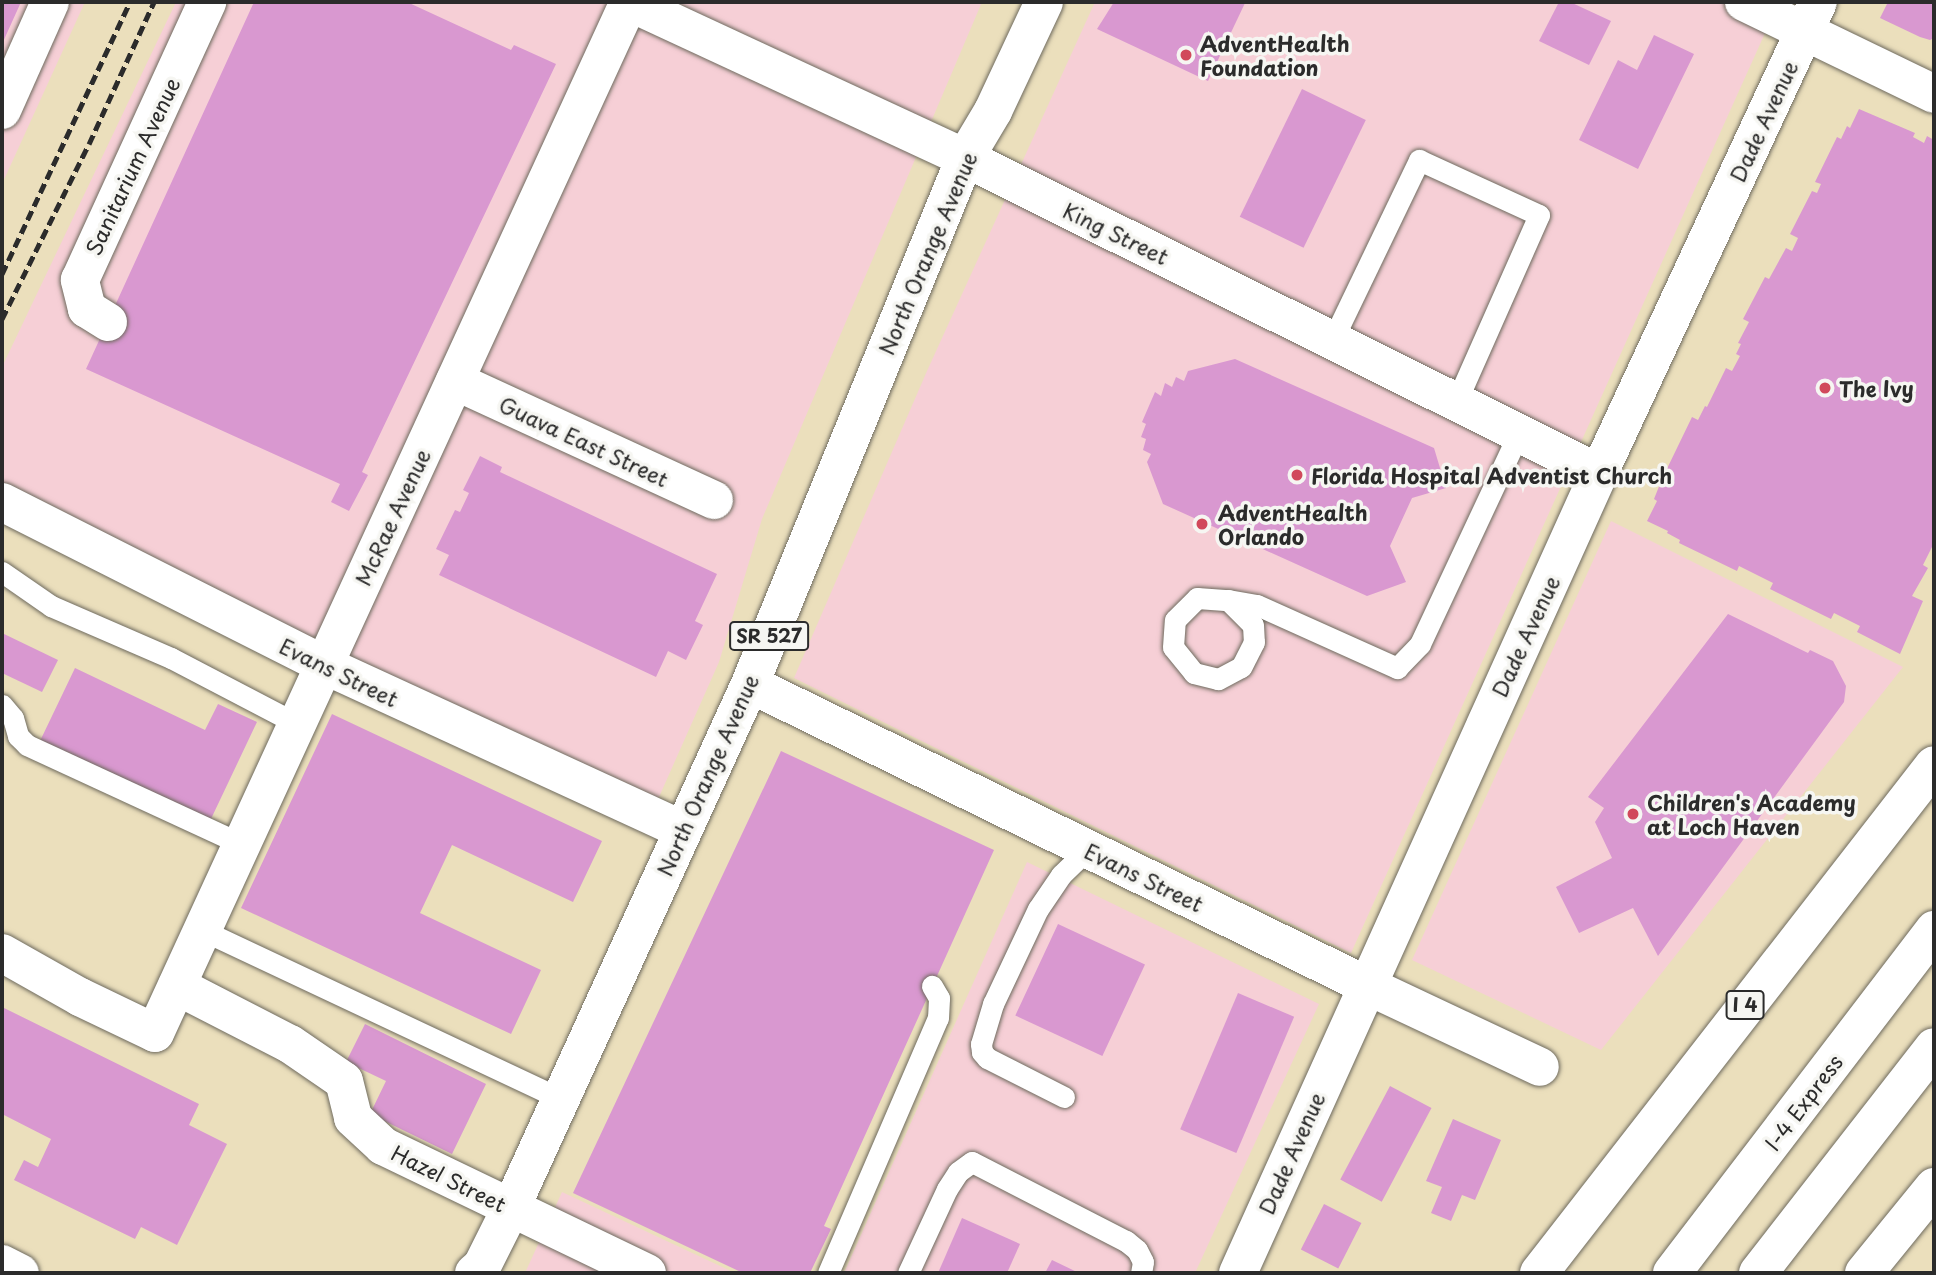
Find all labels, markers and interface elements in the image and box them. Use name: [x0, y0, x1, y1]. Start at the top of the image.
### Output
place label: AdventHealth Foundation: [1200, 30, 1350, 80]
marker: AdventHealth Foundation: [1178, 47, 1194, 63]
street label: Dade Avenue: [1724, 56, 1802, 186]
street label: Sanitarium Avenue: [80, 74, 184, 258]
street label: North Orange Avenue: [873, 148, 981, 358]
street label: King Street: [1060, 197, 1172, 269]
place label: The Ivy: [1839, 375, 1915, 401]
marker: The Ivy: [1817, 380, 1833, 396]
street label: Guava East Street: [494, 390, 674, 492]
street label: McRae Avenue: [349, 444, 435, 590]
place label: Florida Hospital Adventist Church: [1311, 462, 1675, 488]
marker: Florida Hospital Adventist Church: [1289, 467, 1305, 483]
place label: AdventHealth Orlando: [1218, 499, 1368, 549]
marker: AdventHealth Orlando: [1192, 514, 1212, 534]
street label: Dade Avenue: [1486, 571, 1564, 701]
road number: SR 527: [727, 621, 811, 652]
street label: Evans Street: [276, 633, 402, 711]
street label: North Orange Avenue: [651, 670, 763, 880]
place label: Children's Academy at Loch Haven: [1647, 789, 1856, 839]
marker: Children's Academy at Loch Haven: [1625, 806, 1641, 822]
street label: Evans Street: [1081, 838, 1207, 916]
road number: I 4: [1724, 990, 1766, 1021]
street label: I-4 Express: [1758, 1049, 1848, 1155]
street label: Dade Avenue: [1253, 1088, 1329, 1218]
street label: Hazel Street: [387, 1139, 511, 1217]

